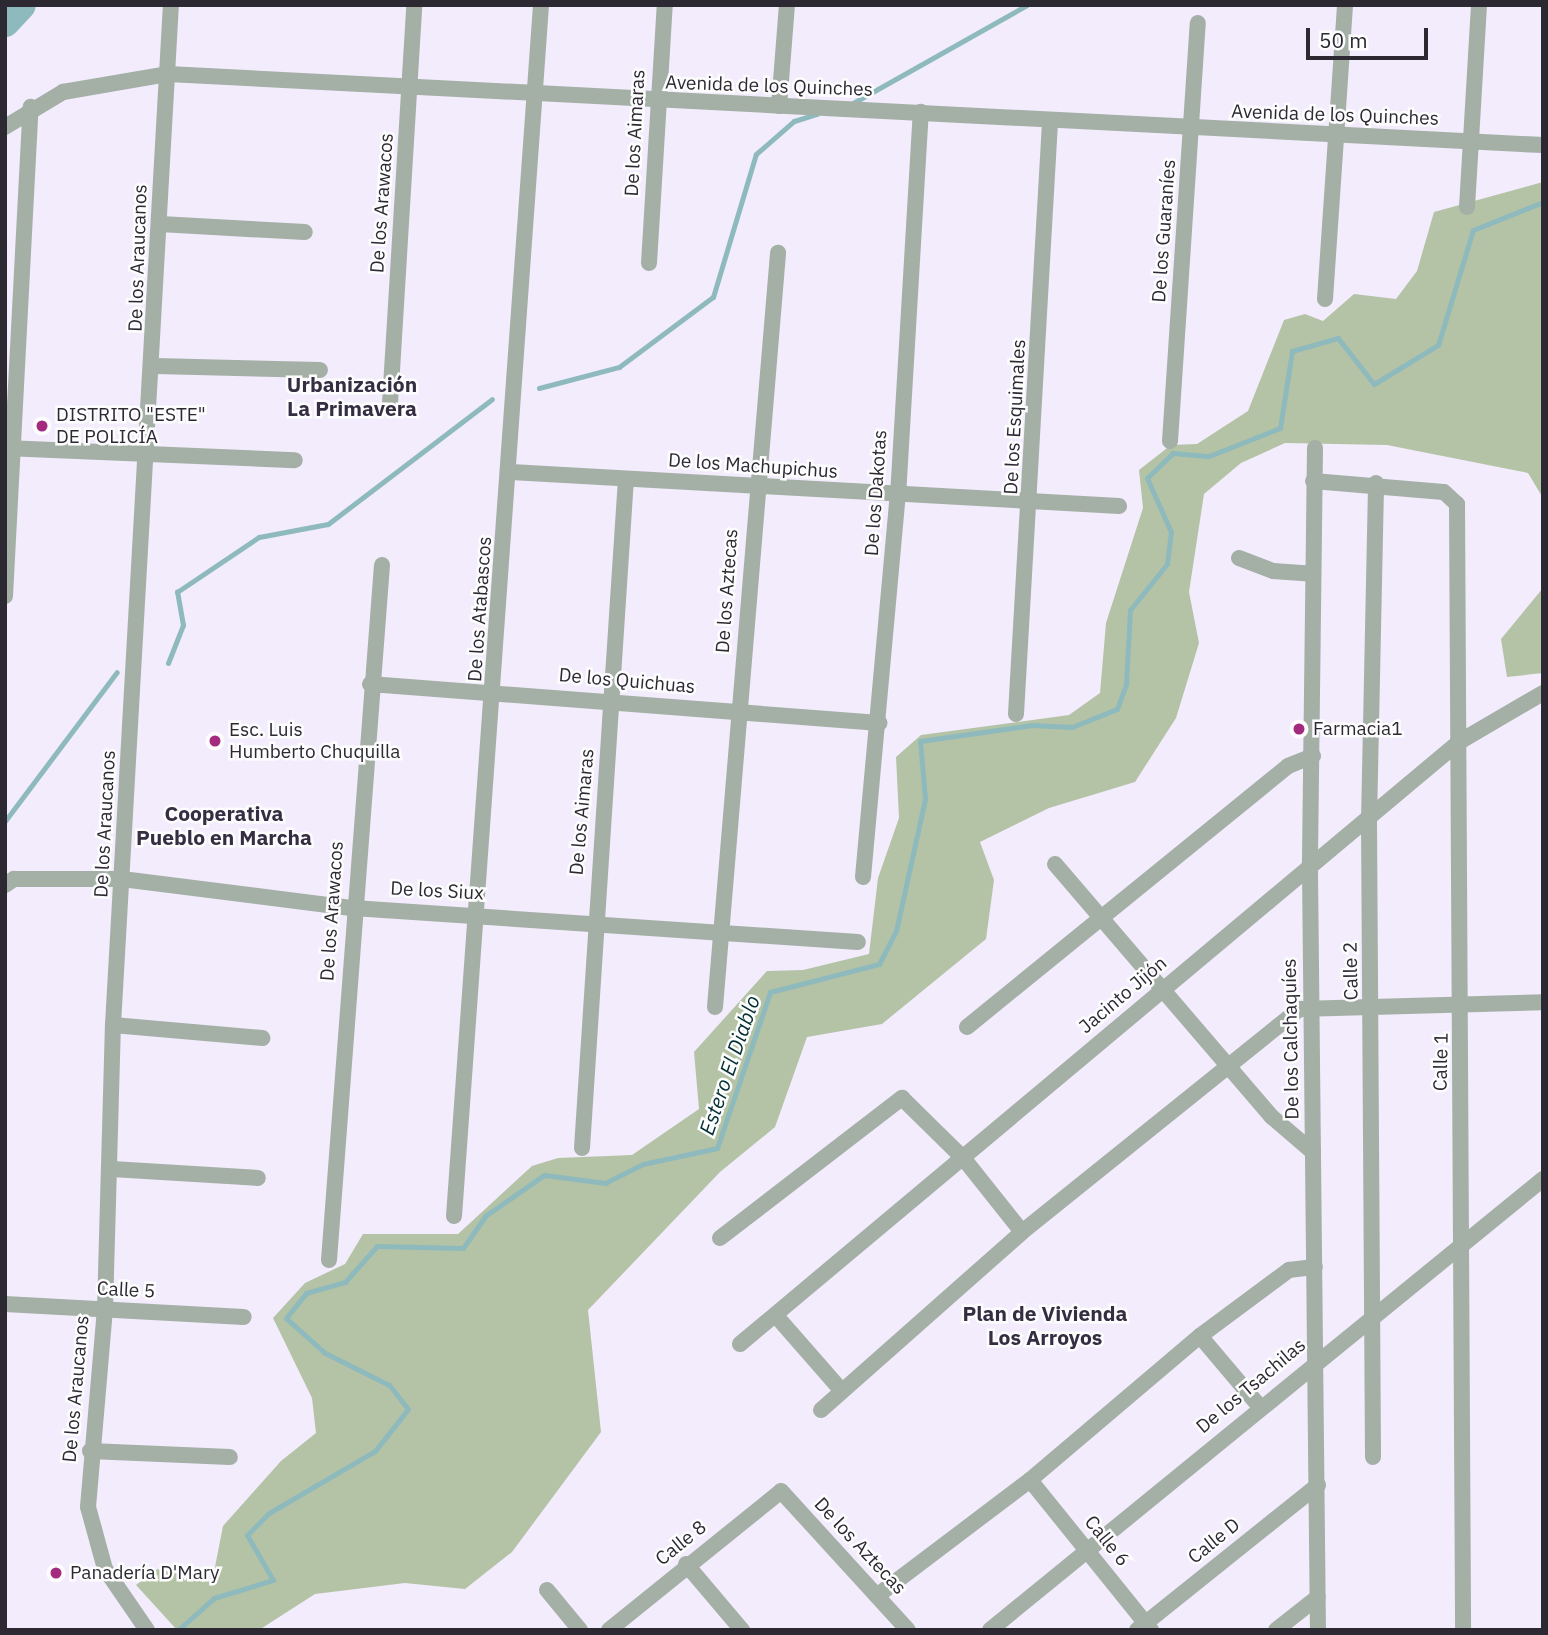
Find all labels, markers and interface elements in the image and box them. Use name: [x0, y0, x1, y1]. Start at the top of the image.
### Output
scale bar: [1310, 14, 1432, 58]
text: 50 m: [1319, 26, 1368, 54]
street label: De los Aimaras: [620, 69, 650, 197]
street label: Avenida de los Quinches: [665, 71, 873, 101]
street label: Avenida de los Quinches: [1231, 100, 1439, 130]
street label: De los Arawacos: [366, 132, 398, 274]
street label: De los Guaraníes: [1148, 159, 1180, 303]
street label: De los Araucanos: [124, 184, 152, 332]
street label: De los Esquimales: [1000, 339, 1030, 495]
district label: Urbanización La Primavera: [287, 371, 417, 421]
place label: DISTRITO "ESTE" DE POLICÍA: [56, 404, 206, 448]
marker: DISTRITO "ESTE" DE POLICÍA: [34, 418, 50, 434]
street label: De los Dakotas: [860, 429, 892, 557]
street label: De los Machupichus: [667, 449, 839, 483]
street label: De los Aztecas: [711, 528, 743, 654]
street label: De los Atabascos: [464, 535, 496, 683]
street label: De los Quichuas: [558, 664, 696, 698]
place label: Farmacia1: [1313, 718, 1403, 740]
place label: Esc. Luis Humberto Chuquilla: [229, 719, 400, 763]
marker: Farmacia1: [1291, 721, 1307, 737]
marker: Esc. Luis Humberto Chuquilla: [207, 733, 223, 749]
street label: De los Aimaras: [565, 748, 599, 876]
street label: De los Araucanos: [90, 750, 120, 898]
district label: Cooperativa Pueblo en Marcha: [136, 800, 312, 850]
street label: De los Arawacos: [316, 840, 348, 982]
street label: De los Siux: [390, 877, 484, 905]
street label: Calle 2: [1339, 942, 1363, 1000]
street label: Jacinto Jijón: [1075, 952, 1171, 1038]
street label: De los Calchaquíes: [1278, 958, 1304, 1120]
water label: Estero El Diablo: [693, 992, 765, 1138]
street label: Calle 1: [1429, 1033, 1453, 1091]
street label: Calle 5: [96, 1277, 156, 1303]
district label: Plan de Vivienda Los Arroyos: [962, 1300, 1128, 1350]
street label: De los Araucanos: [58, 1314, 94, 1464]
street label: De los Tsachilas: [1192, 1334, 1310, 1438]
street label: De los Aztecas: [809, 1493, 911, 1599]
street label: Calle 6: [1080, 1511, 1134, 1571]
street label: Calle D: [1184, 1513, 1244, 1569]
street label: Calle 8: [651, 1516, 711, 1570]
place label: Panadería D'Mary: [70, 1562, 220, 1584]
marker: Panadería D'Mary: [48, 1565, 64, 1581]

